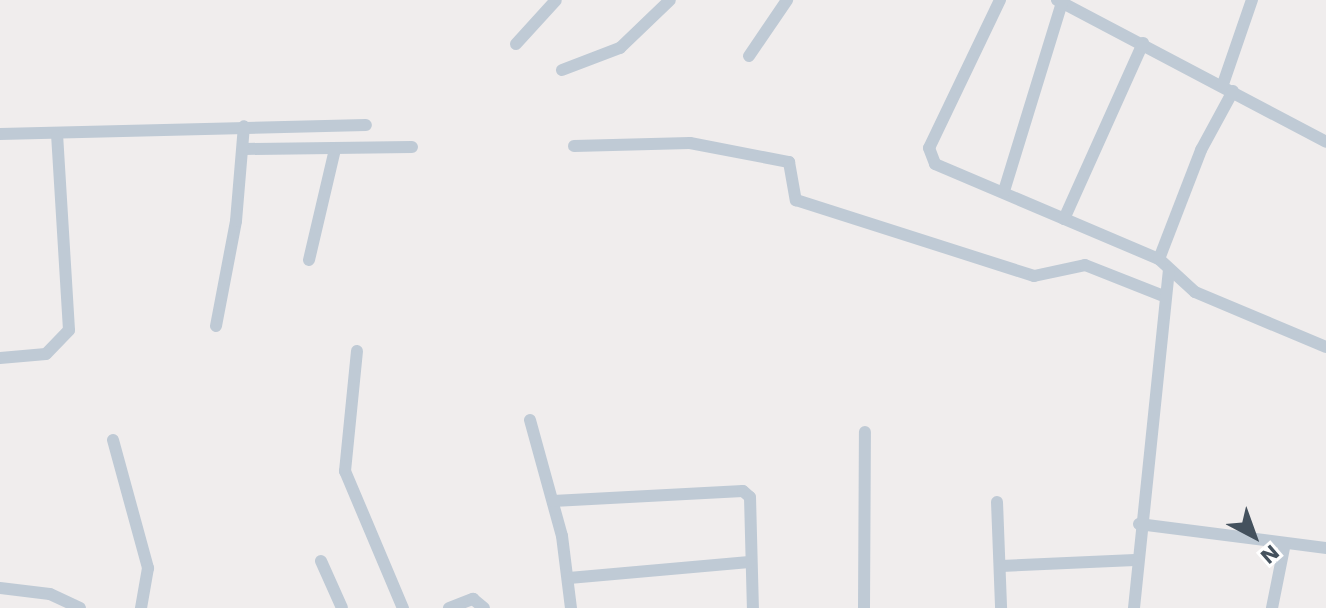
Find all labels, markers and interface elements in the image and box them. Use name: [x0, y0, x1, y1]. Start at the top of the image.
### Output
north arrow: [1214, 496, 1294, 576]
text: N: [1256, 540, 1284, 569]

